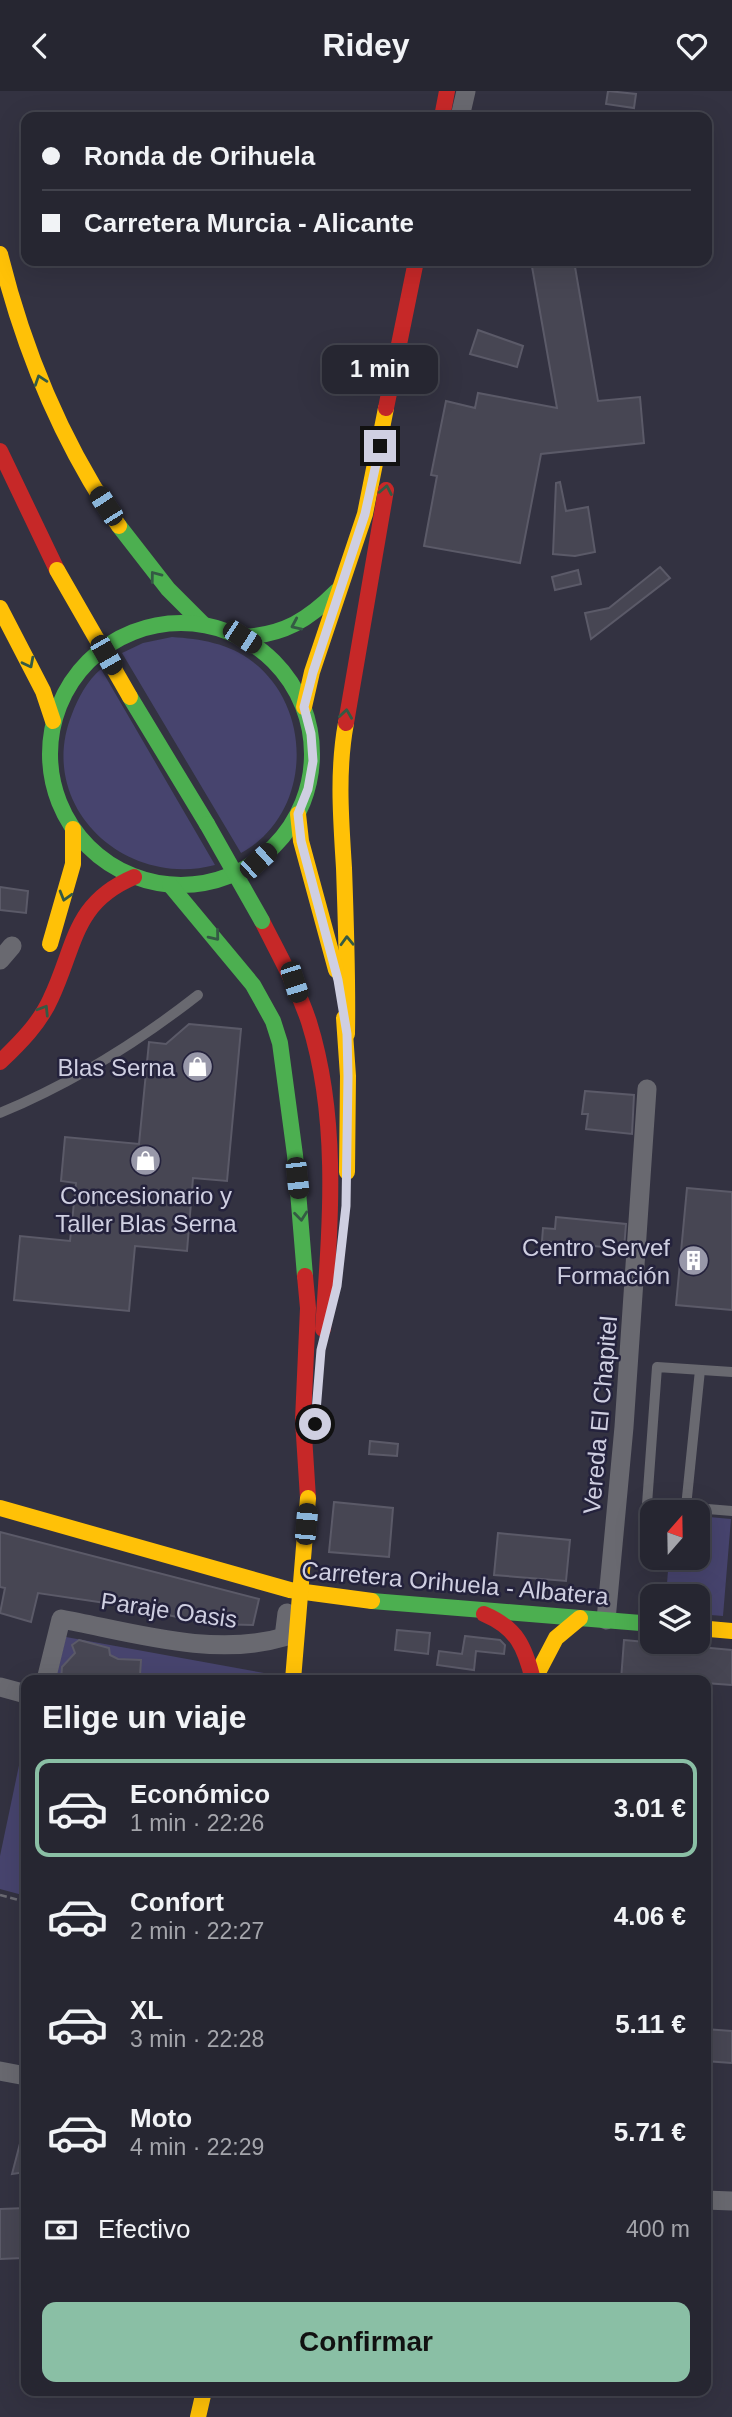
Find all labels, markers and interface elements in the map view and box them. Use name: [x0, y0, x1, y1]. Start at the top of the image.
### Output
icon: back: [21, 27, 59, 65]
text: Ridey: [322, 27, 410, 63]
icon: heart: [673, 27, 711, 65]
text: Ronda de Orihuela: [84, 141, 315, 171]
text: Carretera Murcia - Alicante: [84, 208, 414, 238]
callout: 1 min: [322, 345, 438, 393]
text: 1 min: [350, 356, 410, 382]
one-way arrow: [35, 375, 49, 387]
route end: [364, 430, 396, 462]
car: [86, 483, 127, 529]
one-way arrow: [378, 484, 393, 496]
one-way arrow: [151, 571, 164, 583]
car: [219, 617, 266, 657]
one-way arrow: [291, 617, 303, 631]
car: [87, 632, 126, 678]
one-way arrow: [21, 656, 35, 668]
one-way arrow: [339, 708, 354, 720]
car: [236, 839, 281, 883]
one-way arrow: [59, 890, 73, 902]
one-way arrow: [207, 928, 219, 941]
one-way arrow: [339, 935, 354, 946]
car: [278, 959, 311, 1005]
one-way arrow: [35, 1005, 48, 1018]
shop icon: Blas Serna: [181, 1050, 215, 1084]
place label: Blas Serna: [58, 1054, 176, 1081]
shop icon: Concesionario y Taller Blas Serna: [129, 1144, 163, 1178]
car: [285, 1156, 310, 1200]
place label: Concesionario y Taller Blas Serna: [55, 1182, 237, 1237]
one-way arrow: [293, 1211, 308, 1222]
place label: Centro Servef Formación: [522, 1234, 670, 1289]
building icon: Centro Servef Formación: [676, 1244, 710, 1278]
street label: Vereda El Chapitel: [578, 1315, 622, 1515]
route start: [299, 1408, 331, 1440]
north arrow: [640, 1500, 710, 1570]
map controls: [640, 1500, 710, 1654]
car: [294, 1502, 319, 1546]
street label: Carretera Orihuela - Albatera: [300, 1556, 610, 1610]
button: layers: [640, 1584, 710, 1654]
street label: Paraje Oasis: [99, 1587, 239, 1633]
text: Elige un viaje: [42, 1699, 247, 1735]
icon: car: [46, 1777, 109, 1840]
text: Económico: [130, 1779, 270, 1809]
text: 3.01 €: [614, 1793, 686, 1823]
text: 1 min · 22:26: [130, 1810, 264, 1836]
icon: car: [46, 1885, 109, 1948]
text: Confort: [130, 1887, 224, 1917]
text: 4.06 €: [614, 1901, 686, 1931]
text: 2 min · 22:27: [130, 1918, 264, 1944]
icon: car: [46, 1993, 109, 2056]
text: XL: [130, 1995, 163, 2025]
text: 5.11 €: [615, 2009, 686, 2039]
text: 3 min · 22:28: [130, 2026, 264, 2052]
icon: car: [46, 2101, 109, 2164]
text: Moto: [130, 2103, 192, 2133]
text: 5.71 €: [614, 2117, 686, 2147]
text: 4 min · 22:29: [130, 2134, 264, 2160]
icon: cash: [42, 2211, 80, 2249]
text: Efectivo: [98, 2214, 191, 2244]
text: 400 m: [626, 2216, 690, 2242]
button: Confirmar: [42, 2302, 690, 2382]

